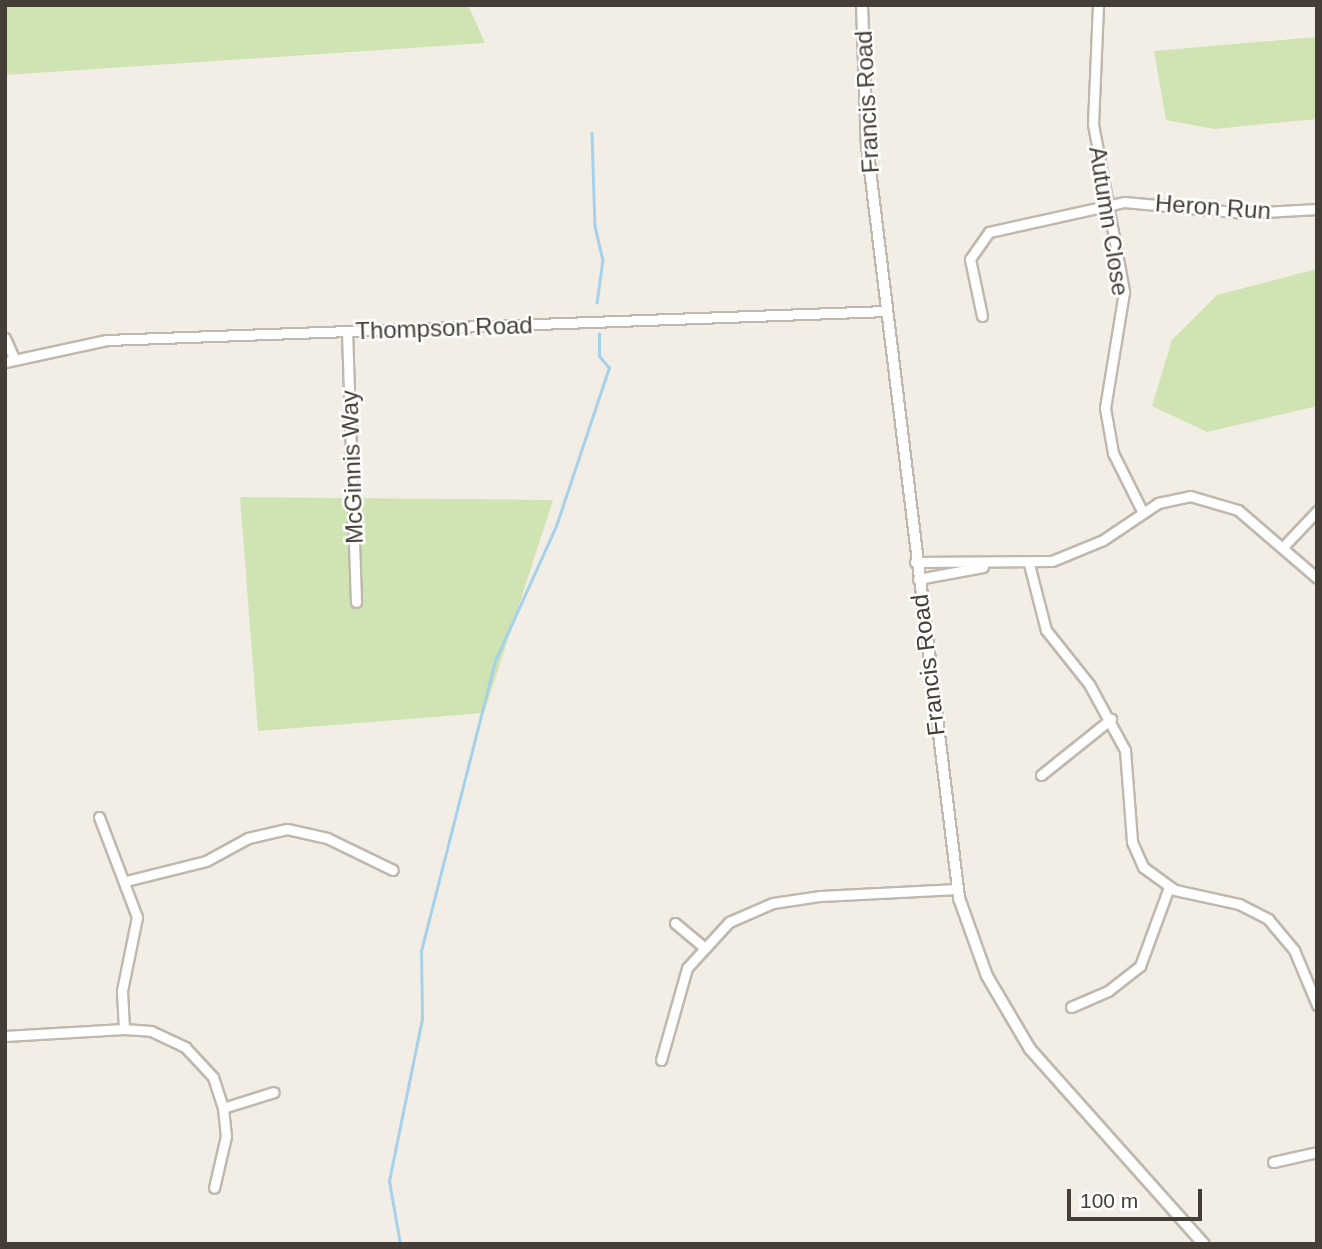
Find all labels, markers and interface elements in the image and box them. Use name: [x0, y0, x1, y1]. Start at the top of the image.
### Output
street label: Francis Road: [849, 30, 885, 174]
street label: Autumn Close: [1083, 144, 1135, 298]
street label: Heron Run: [1154, 189, 1272, 225]
street label: Thompson Road: [355, 311, 533, 345]
street label: McGinnis Way: [335, 390, 369, 544]
street label: Francis Road: [905, 592, 951, 738]
scale bar: [1070, 1176, 1205, 1220]
text: 100 m: [1080, 1189, 1138, 1212]

